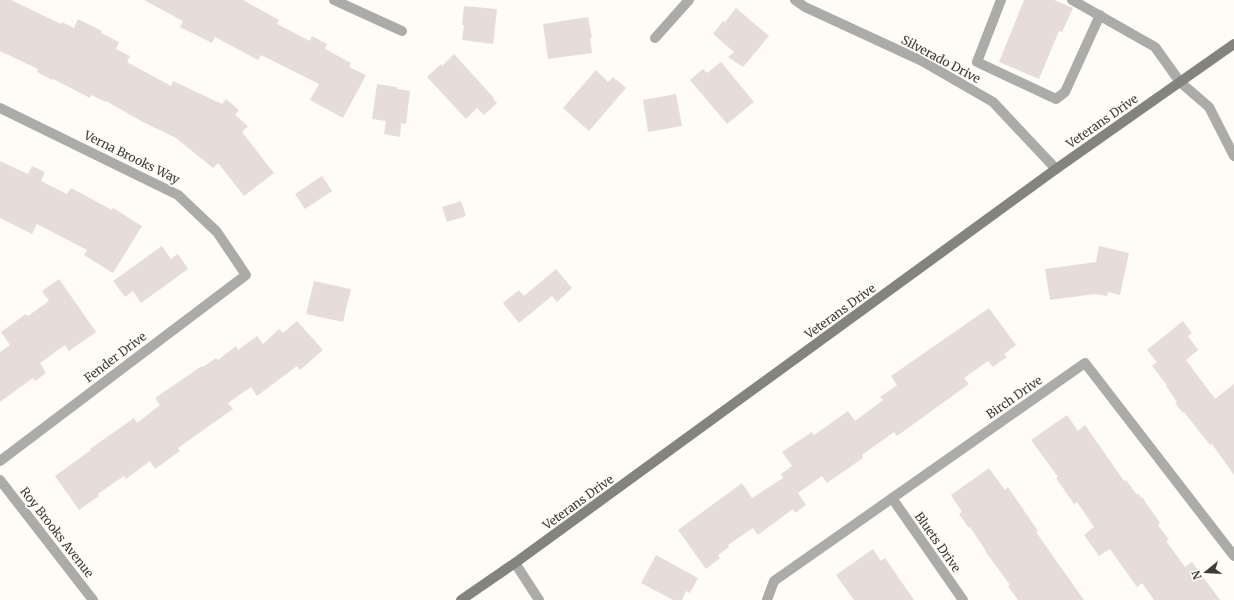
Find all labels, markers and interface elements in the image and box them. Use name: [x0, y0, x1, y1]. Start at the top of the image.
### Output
street label: Silverado Drive: [899, 32, 983, 86]
street label: Veterans Drive: [1063, 91, 1141, 152]
street label: Verna Brooks Way: [81, 127, 182, 187]
street label: Veterans Drive: [801, 280, 878, 342]
street label: Fender Drive: [81, 329, 149, 385]
street label: Birch Drive: [983, 372, 1045, 422]
street label: Veterans Drive: [539, 471, 616, 533]
street label: Roy Brooks Avenue: [17, 484, 97, 580]
street label: Bluets Drive: [912, 509, 964, 575]
north arrow: [1186, 552, 1226, 592]
text: N: [1188, 569, 1204, 581]

